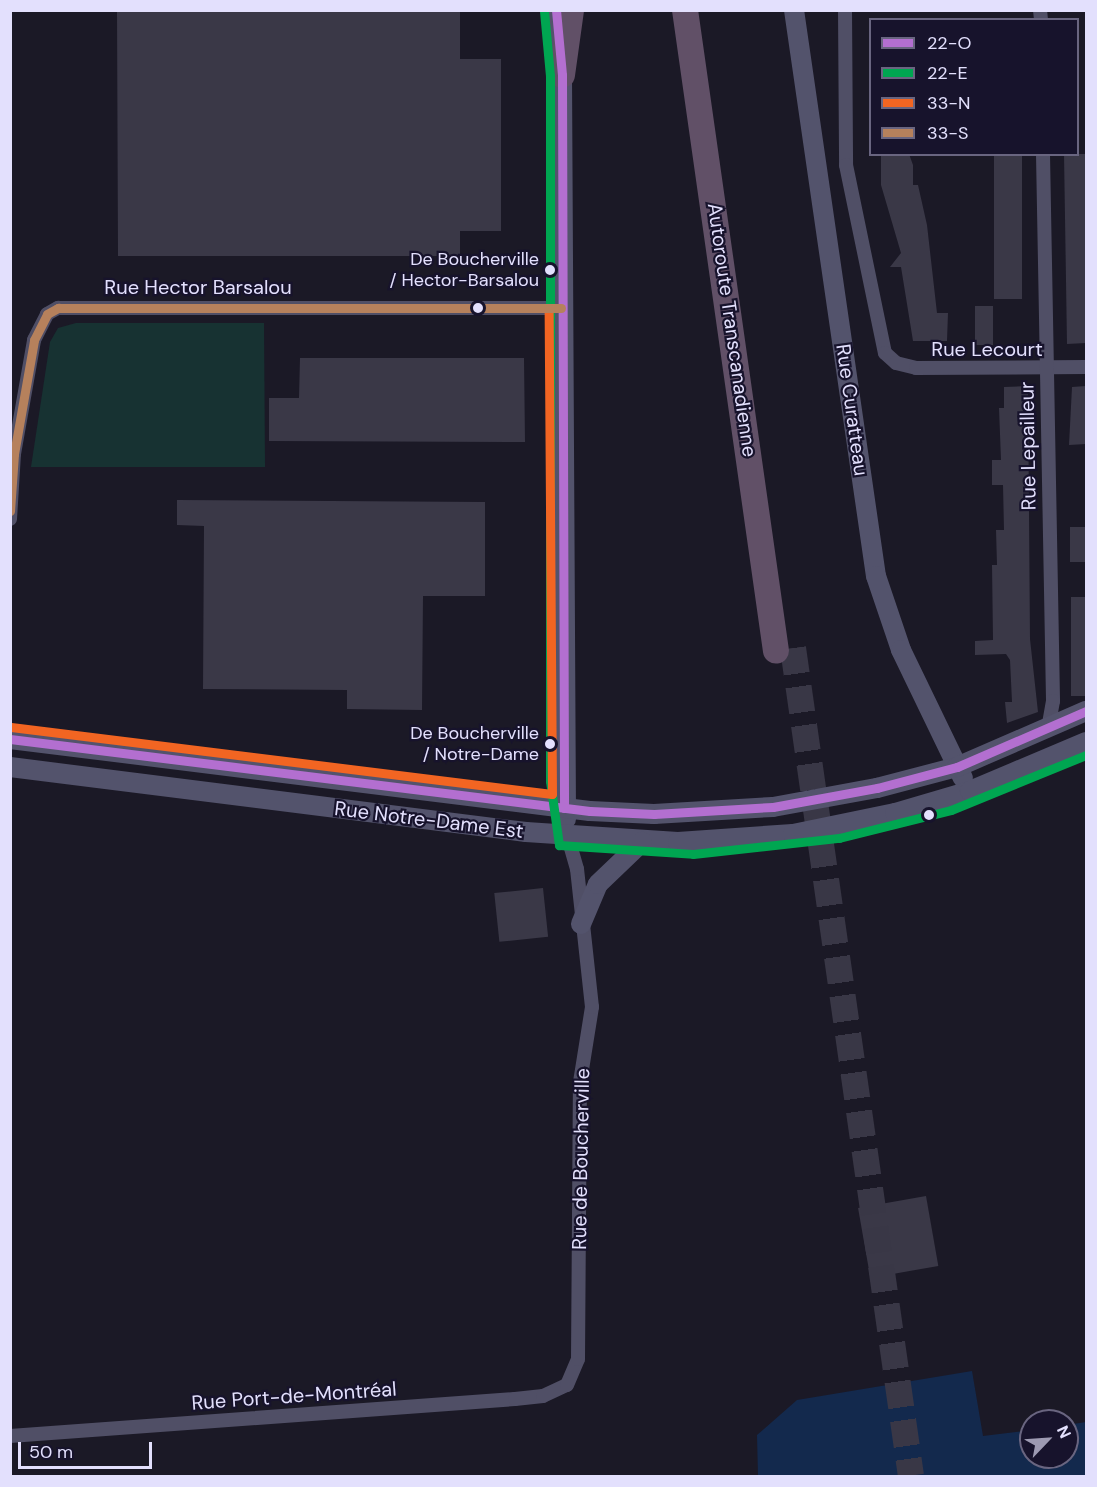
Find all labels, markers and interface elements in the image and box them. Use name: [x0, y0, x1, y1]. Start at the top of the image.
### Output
legend: [869, 18, 1079, 156]
text: 22-O: [927, 31, 971, 55]
text: 22-E: [927, 61, 968, 85]
text: 33-N: [927, 91, 970, 115]
text: 33-S: [927, 121, 968, 145]
street label: Autoroute Transcanadienne: [702, 202, 762, 458]
place label: De Boucherville / Hector-Barsalou: [390, 249, 539, 292]
marker: De Boucherville / Hector-Barsalou: [544, 264, 556, 276]
street label: Rue Hector Barsalou: [104, 275, 292, 299]
unlabelled marker: [472, 302, 484, 314]
street label: Rue Lecourt: [931, 337, 1043, 361]
street label: Rue Curatteau: [831, 343, 873, 477]
street label: Rue Lepailleur: [1015, 381, 1041, 511]
place label: De Boucherville / Notre-Dame: [410, 723, 539, 766]
marker: De Boucherville / Notre-Dame: [544, 738, 556, 750]
street label: Rue Notre-Dame Est: [333, 796, 525, 844]
unlabelled marker: [923, 809, 935, 821]
street label: Rue de Boucherville: [567, 1068, 595, 1250]
street label: Rue Port-de-Montréal: [191, 1377, 397, 1415]
north arrow: [1019, 1409, 1079, 1469]
text: N: [1052, 1422, 1076, 1442]
scale bar: [21, 1430, 154, 1468]
text: 50 m: [29, 1440, 73, 1464]

